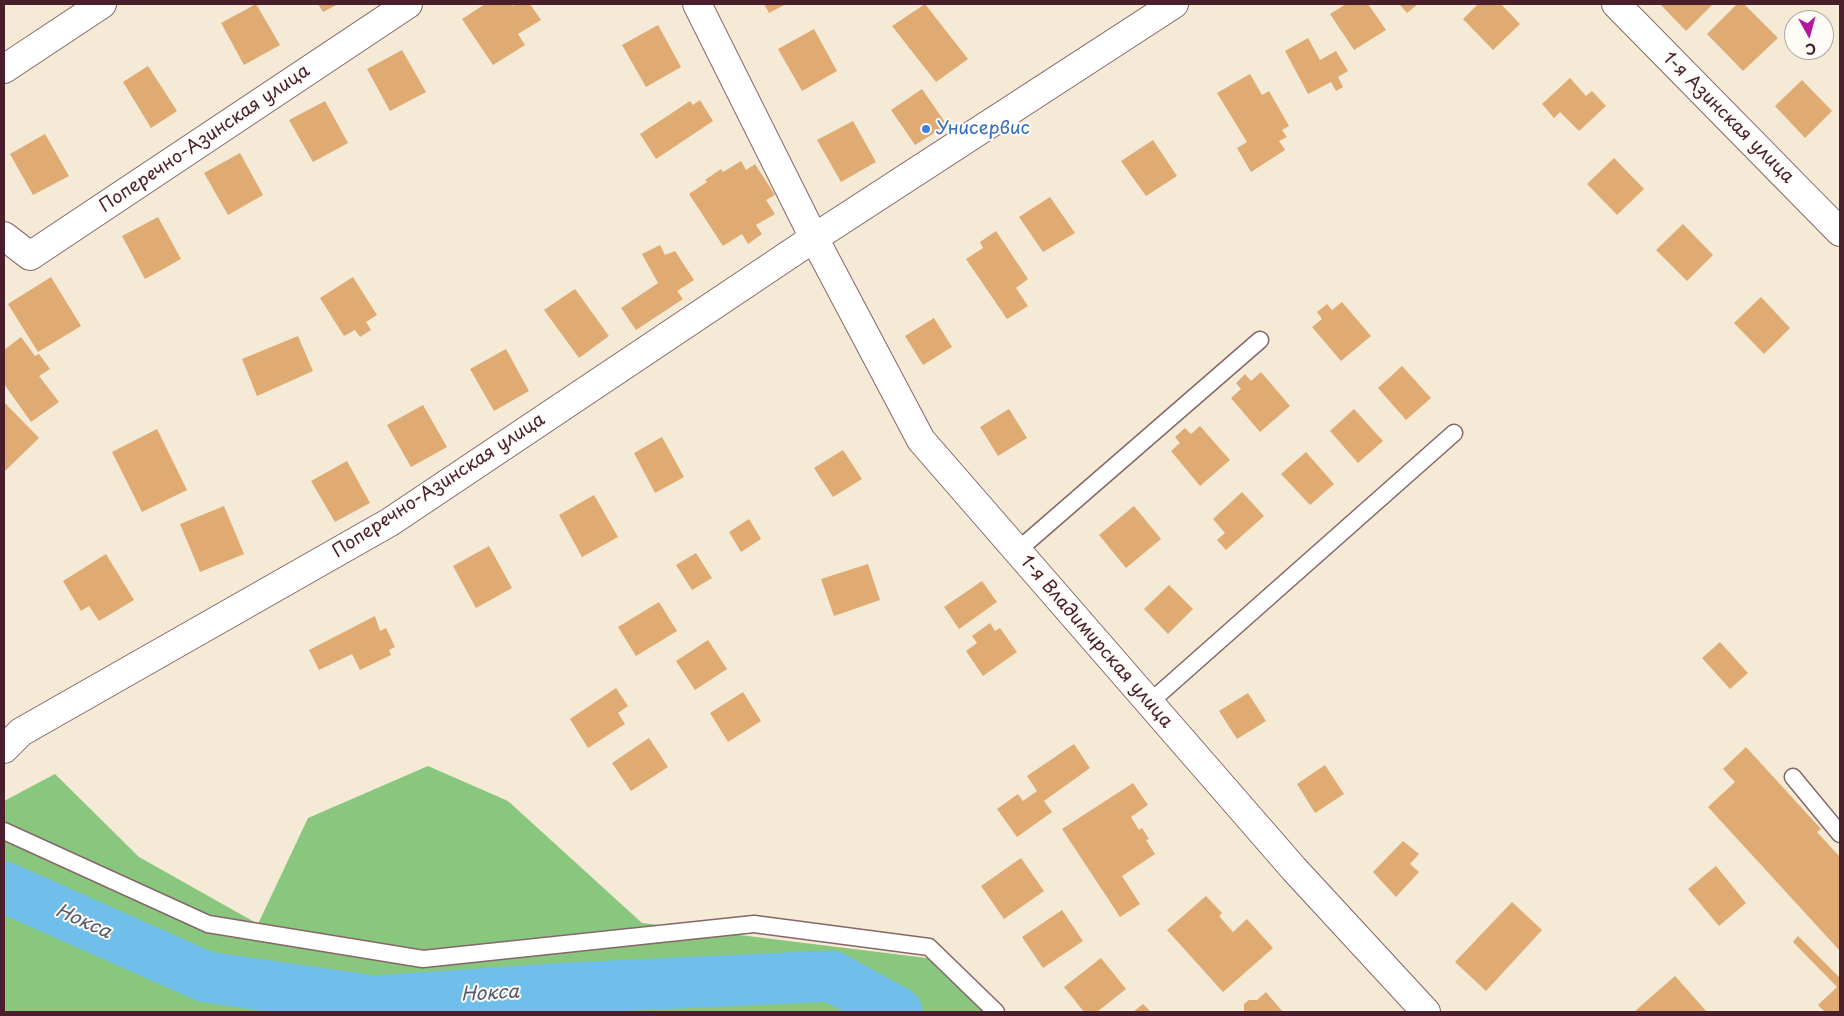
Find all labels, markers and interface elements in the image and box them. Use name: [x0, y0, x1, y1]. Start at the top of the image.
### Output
north arrow: [1784, 10, 1834, 60]
text: С: [1804, 38, 1817, 60]
street label: 1-я Азинская улица: [1658, 48, 1798, 188]
street label: Поперечно-Азинская улица: [96, 60, 314, 218]
place label: Унисервис: [936, 118, 1030, 140]
marker: Унисервис: [920, 123, 932, 135]
street label: Поперечно-Азинская улица: [329, 409, 549, 563]
street label: 1-я Владимирская улица: [1015, 551, 1177, 733]
water label: Нокса: [52, 900, 114, 944]
water label: Нокса: [460, 981, 520, 1007]

